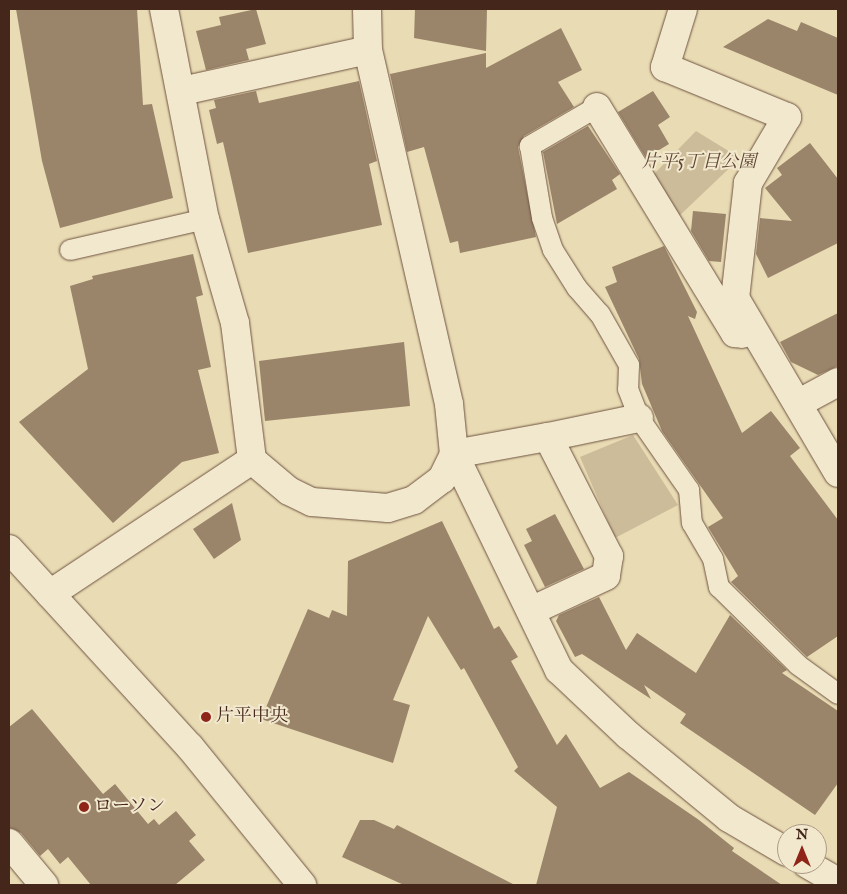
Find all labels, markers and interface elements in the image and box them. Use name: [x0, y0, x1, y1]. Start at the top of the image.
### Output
park label: 片平5丁目公園: [642, 152, 756, 174]
place label: 片平中央: [216, 706, 288, 728]
marker: 片平中央: [200, 711, 212, 723]
place label: ローソン: [94, 796, 166, 818]
marker: ローソン: [78, 801, 90, 813]
north arrow: [777, 824, 827, 874]
text: N: [796, 826, 808, 844]

